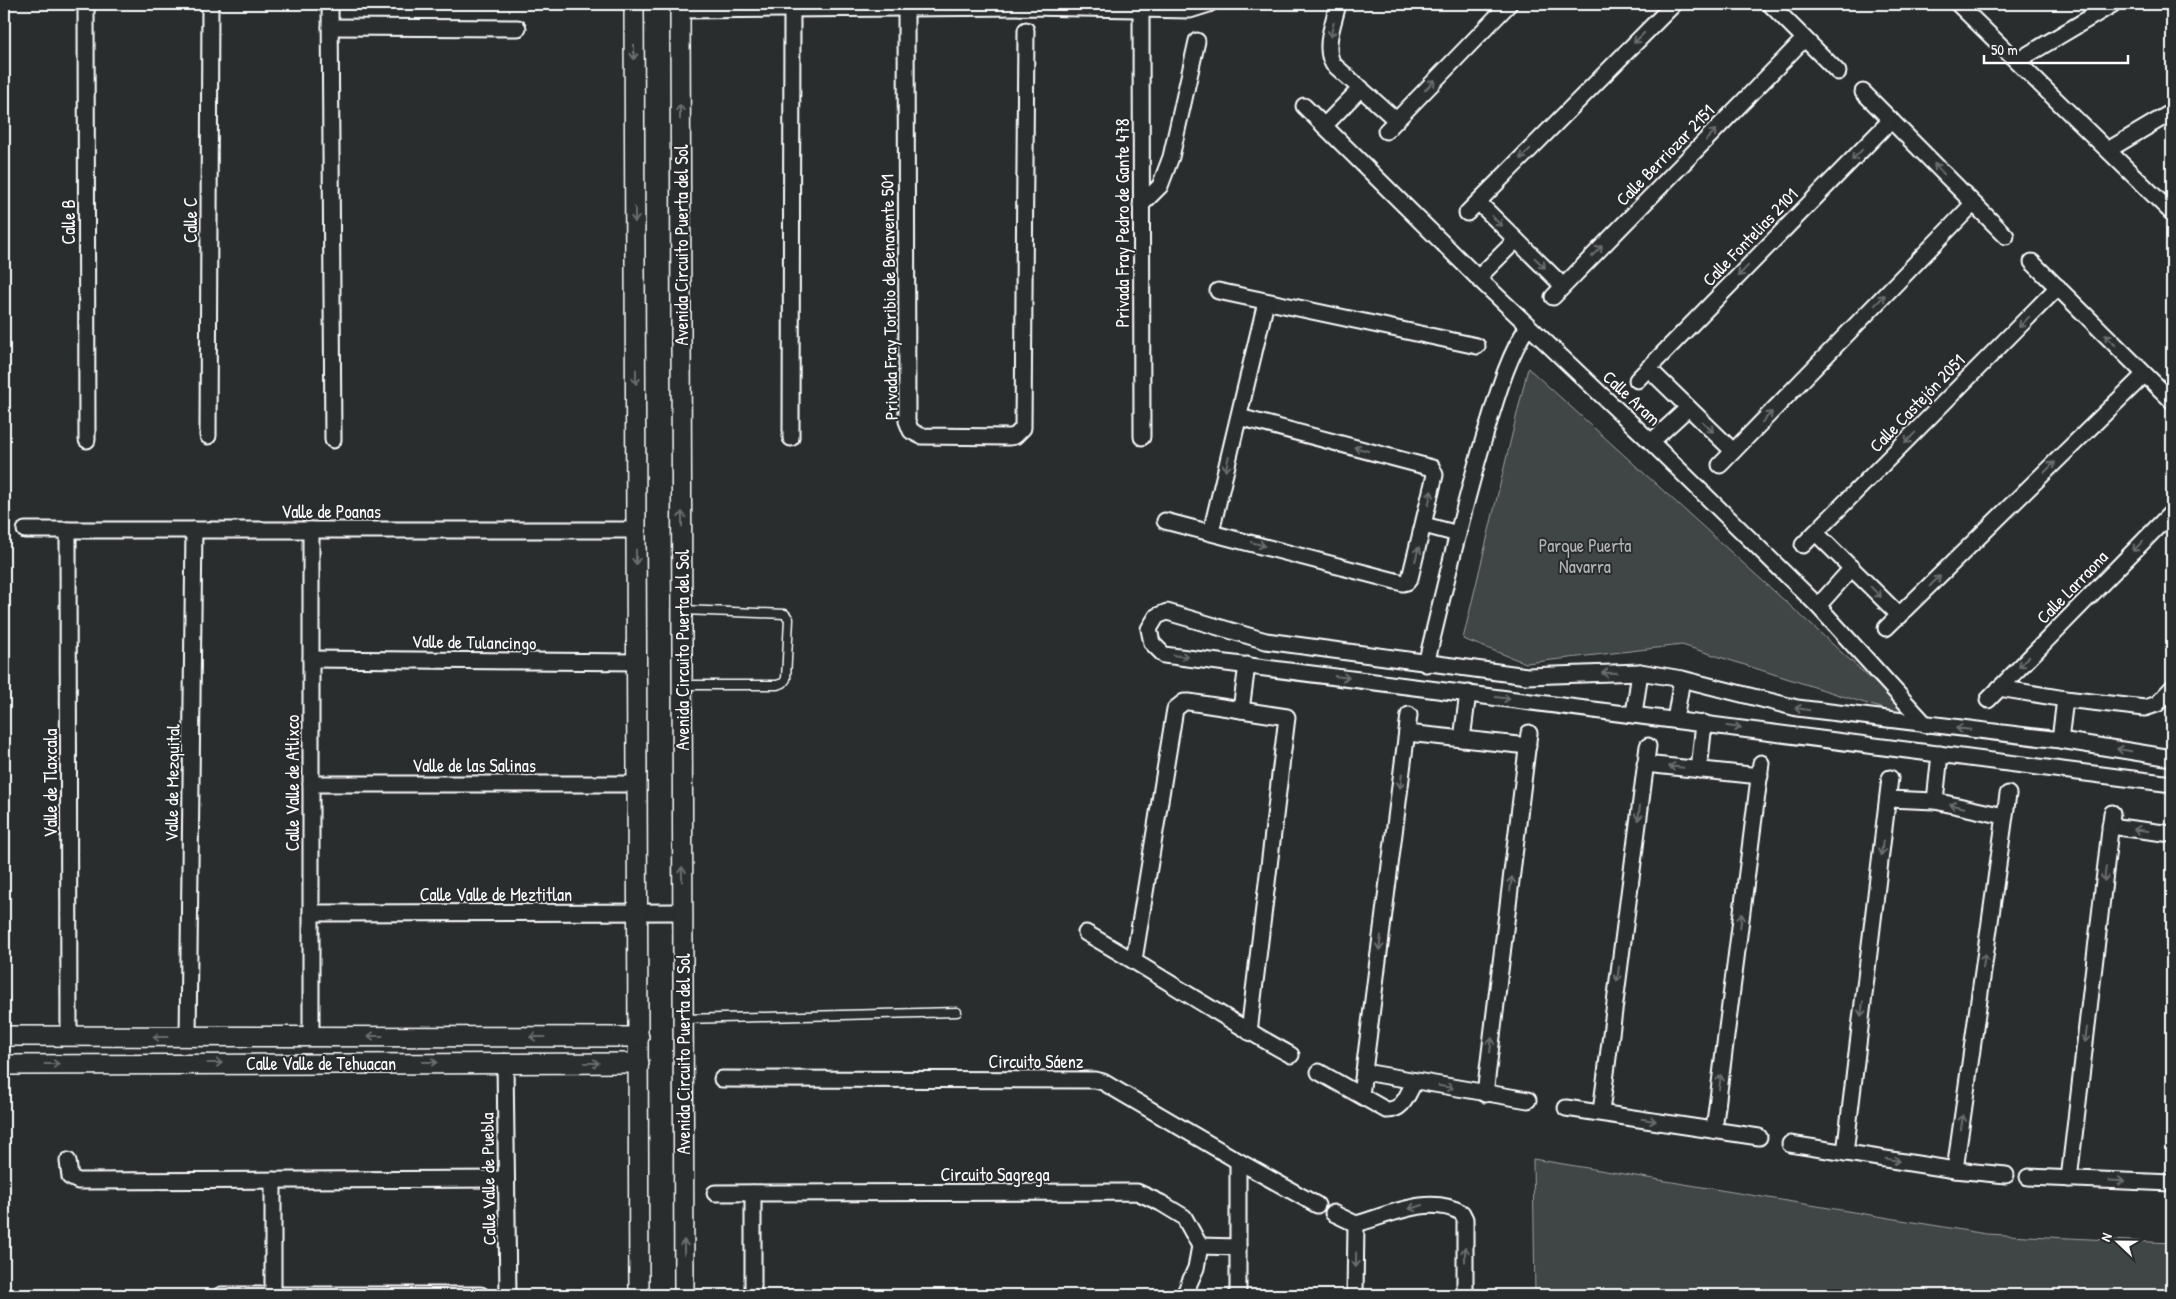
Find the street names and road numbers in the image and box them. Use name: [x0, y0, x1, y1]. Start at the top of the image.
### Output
street label: Calle Berriozar 2151: [1610, 99, 1720, 211]
street label: Privada Fray Pedro de Gante 478: [1110, 118, 1135, 327]
street label: Avenida Circuito Puerta del Sol: [669, 144, 694, 345]
street label: Privada Fray Toribio de Benavente 501: [874, 174, 904, 420]
street label: Calle Fontelias 2101: [1697, 182, 1803, 292]
street label: Calle C: [178, 197, 203, 243]
street label: Calle B: [56, 199, 81, 245]
street label: Calle Castejón 2051: [1864, 348, 1970, 458]
street label: Calle Aram: [1598, 365, 1666, 431]
street label: Valle de Poanas: [281, 499, 381, 524]
street label: Calle Larraona: [2031, 545, 2113, 629]
street label: Avenida Circuito Puerta del Sol: [670, 549, 695, 750]
street label: Valle de Tulancingo: [412, 628, 536, 656]
street label: Calle Valle de Atlixco: [280, 715, 305, 851]
street label: Valle de Mezquital: [158, 724, 186, 842]
street label: Valle de Tlaxcala: [38, 729, 63, 837]
street label: Valle de las Salinas: [412, 753, 536, 778]
street label: Calle Valle de Meztitlan: [420, 882, 572, 907]
street label: Avenida Circuito Puerta del Sol: [671, 953, 696, 1154]
street label: Circuito Sáenz: [989, 1049, 1084, 1074]
street label: Calle Valle de Tehuacan: [246, 1051, 396, 1076]
street label: Calle Valle de Puebla: [474, 1112, 502, 1246]
street label: Circuito Sagrega: [940, 1162, 1050, 1187]

